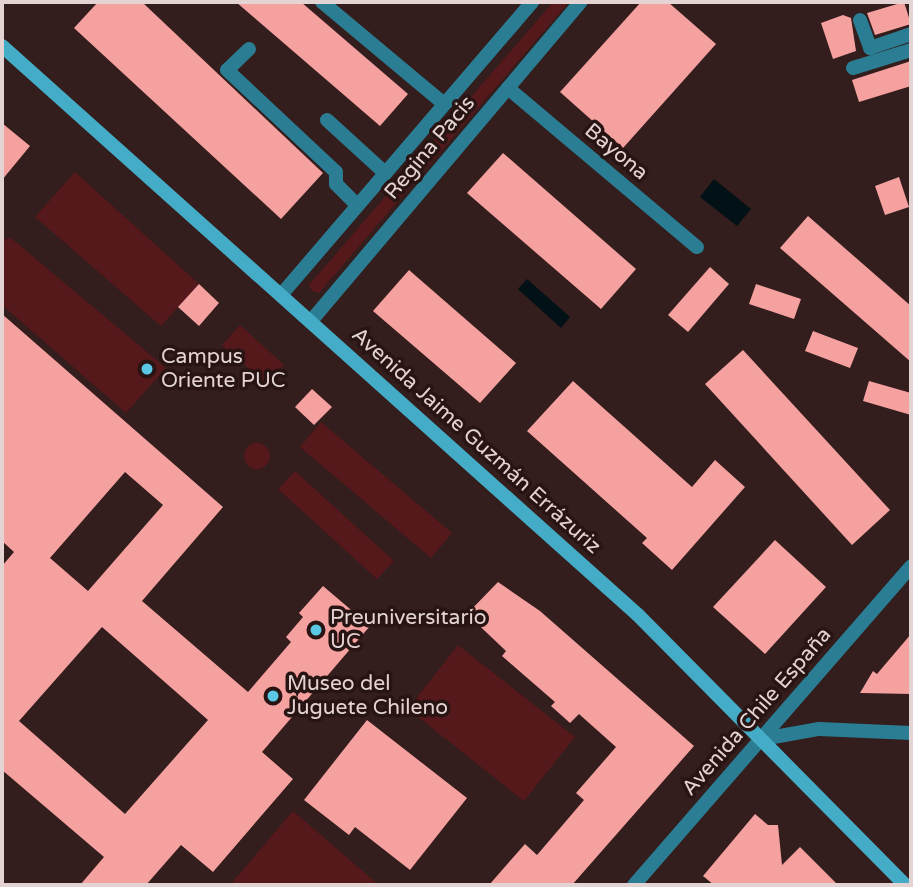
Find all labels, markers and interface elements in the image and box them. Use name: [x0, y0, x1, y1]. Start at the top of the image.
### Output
street label: Regina Pacis: [379, 91, 481, 205]
street label: Bayona: [579, 118, 653, 186]
street label: Avenida Jaime Guzmán Errázuriz: [346, 322, 606, 560]
place label: Campus Oriente PUC: [161, 344, 285, 394]
marker: Campus Oriente PUC: [139, 361, 155, 377]
place label: Preuniversitario UC: [330, 605, 486, 655]
marker: Preuniversitario UC: [308, 622, 324, 638]
street label: Avenida Chile España: [677, 623, 837, 801]
place label: Museo del Juguete Chileno: [287, 671, 448, 721]
marker: Museo del Juguete Chileno: [265, 688, 281, 704]

